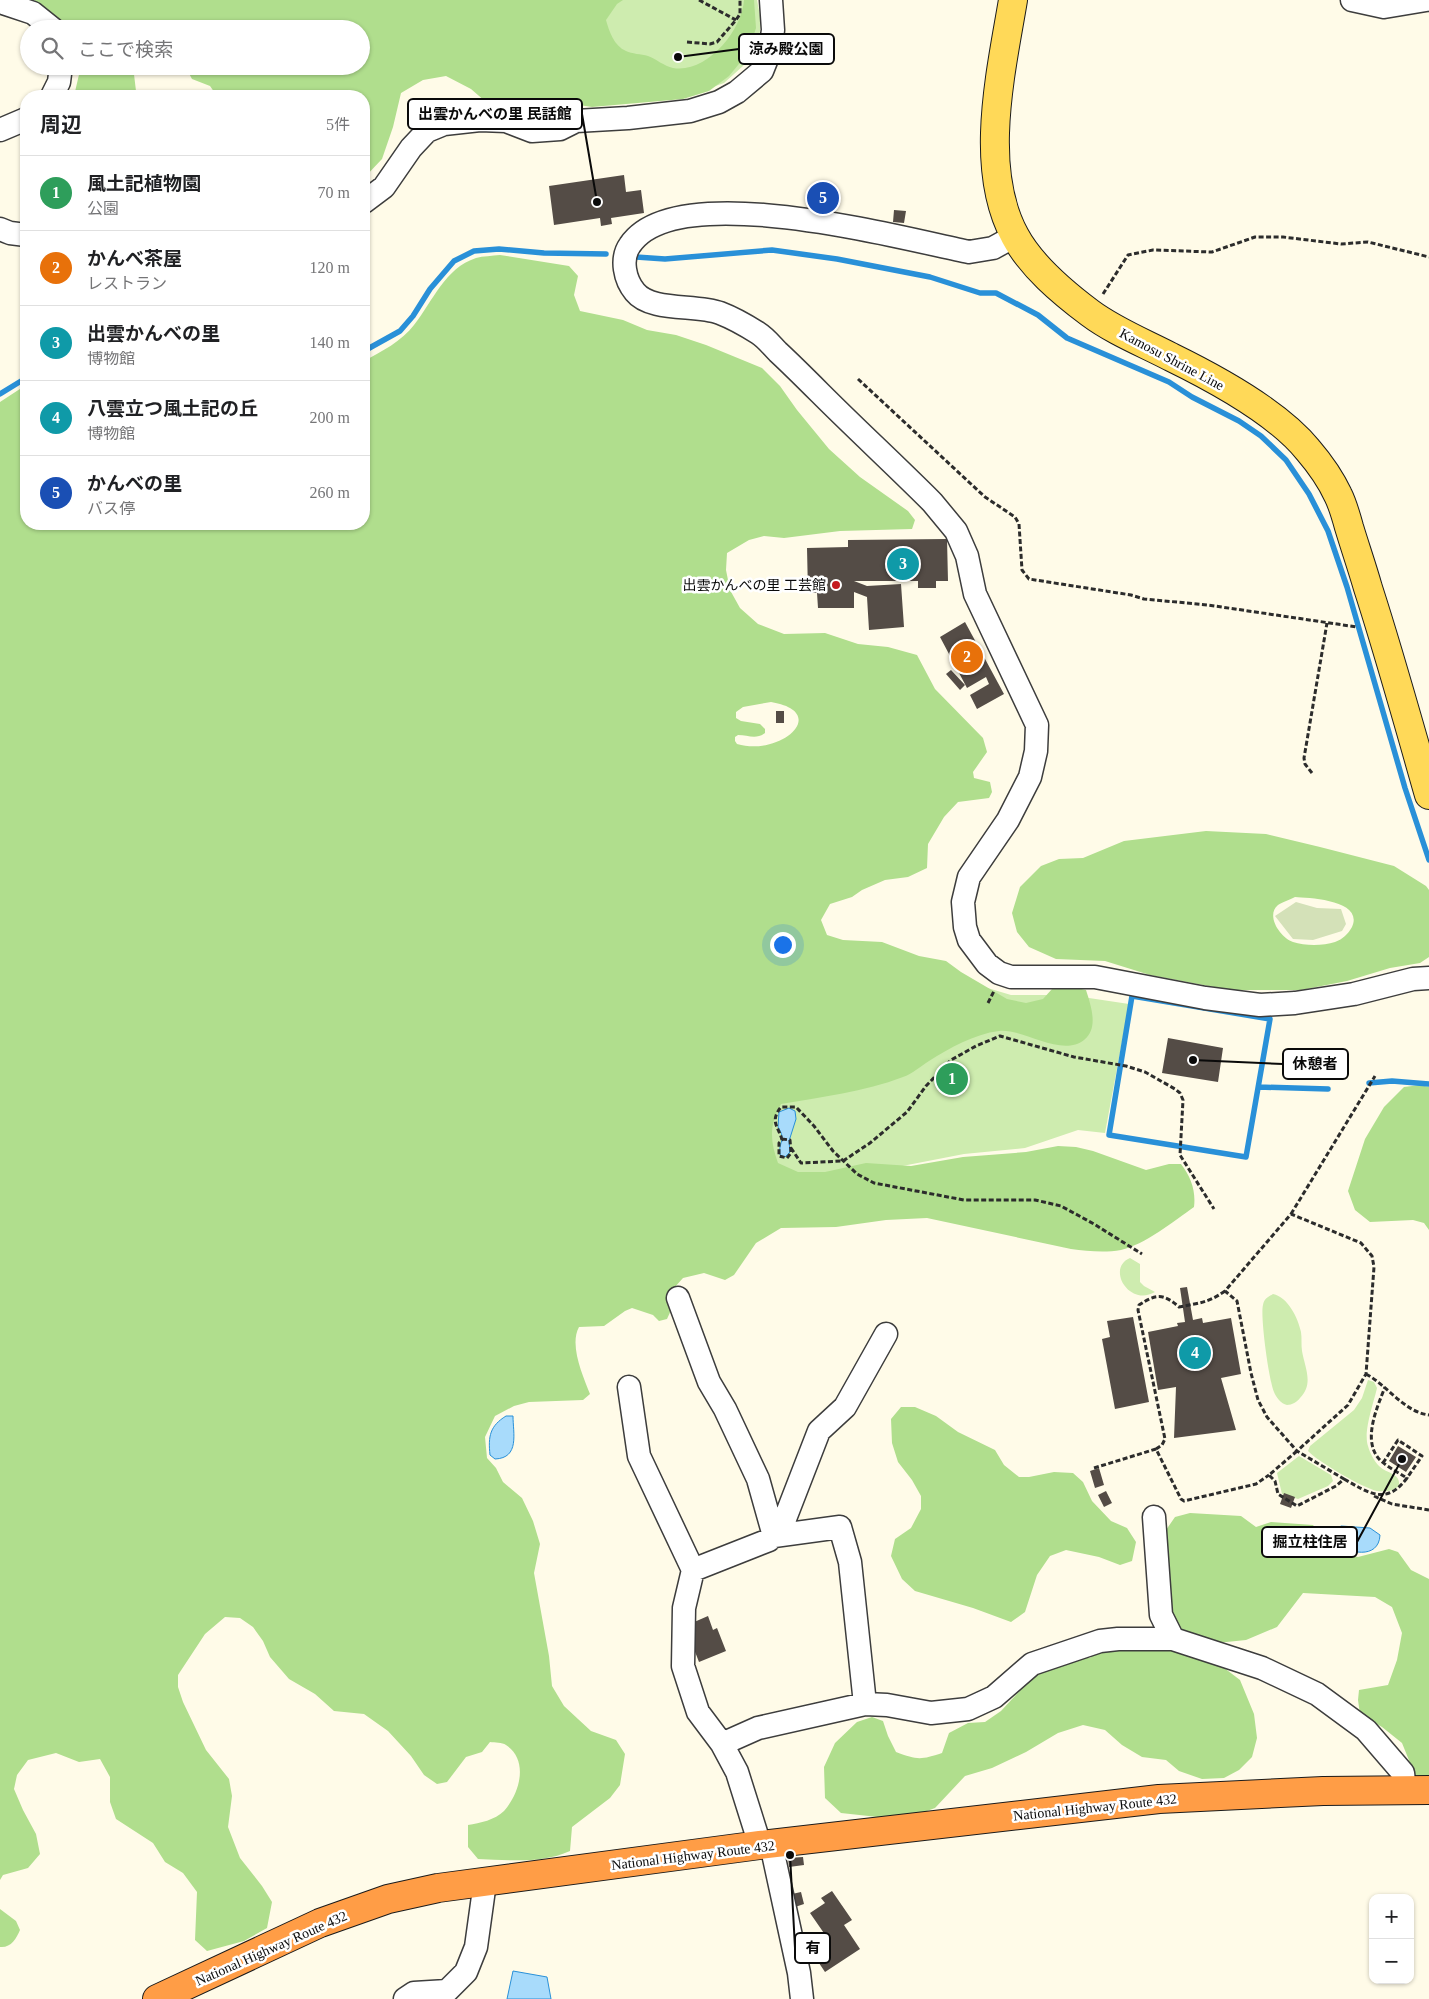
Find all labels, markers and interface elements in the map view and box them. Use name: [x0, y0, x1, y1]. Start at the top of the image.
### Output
search box: [20, 20, 370, 75]
icon: search: [38, 34, 66, 62]
callout: 涼み殿公園: [739, 34, 834, 64]
text: ここで検索: [78, 39, 173, 60]
text: 涼み殿公園: [748, 41, 824, 57]
callout: 出雲かんべの里 民話館: [408, 99, 582, 129]
text: 出雲かんべの里 民話館: [418, 106, 572, 122]
text: 周辺: [40, 113, 82, 137]
text: 5件: [326, 116, 350, 133]
text: 風土記植物園: [87, 173, 201, 194]
pin: 5: [807, 179, 839, 217]
text: 1: [52, 184, 60, 201]
text: 70 m: [318, 184, 350, 201]
text: 公園: [87, 200, 119, 217]
text: かんべ茶屋: [87, 248, 182, 269]
text: 2: [52, 259, 60, 276]
text: 120 m: [310, 259, 350, 276]
text: レストラン: [87, 275, 167, 292]
text: 出雲かんべの里: [87, 323, 220, 344]
street label: Kamosu Shrine Line: [1117, 326, 1226, 393]
text: 3: [52, 334, 60, 351]
text: 140 m: [310, 334, 350, 351]
text: 博物館: [87, 350, 135, 367]
text: 八雲立つ風土記の丘: [87, 398, 258, 419]
text: 4: [52, 409, 60, 426]
text: 200 m: [310, 409, 350, 426]
text: 博物館: [87, 425, 135, 442]
text: かんべの里: [87, 473, 182, 494]
text: 5: [52, 484, 60, 501]
text: 260 m: [310, 484, 350, 501]
text: バス停: [87, 500, 135, 517]
pin: 3: [887, 545, 919, 583]
place label: 出雲かんべの里 工芸館: [683, 578, 826, 593]
marker: 出雲かんべの里 工芸館: [830, 579, 842, 591]
pin: 2: [951, 638, 983, 676]
your location: [770, 932, 796, 958]
callout: 休憩者: [1283, 1049, 1348, 1079]
text: 休憩者: [1292, 1055, 1338, 1072]
pin: 1: [936, 1060, 968, 1098]
pin: 4: [1179, 1334, 1211, 1372]
callout: 掘立柱住居: [1262, 1527, 1357, 1557]
text: 掘立柱住居: [1272, 1533, 1348, 1550]
street label: National Highway Route 432: [1012, 1791, 1178, 1824]
street label: National Highway Route 432: [611, 1838, 776, 1873]
map controls: [1369, 1894, 1414, 1984]
button: +: [1369, 1894, 1414, 1939]
street label: National Highway Route 432: [193, 1908, 349, 1989]
callout: 有: [795, 1933, 830, 1963]
button: −: [1369, 1939, 1414, 1984]
text: 有: [805, 1940, 821, 1956]

